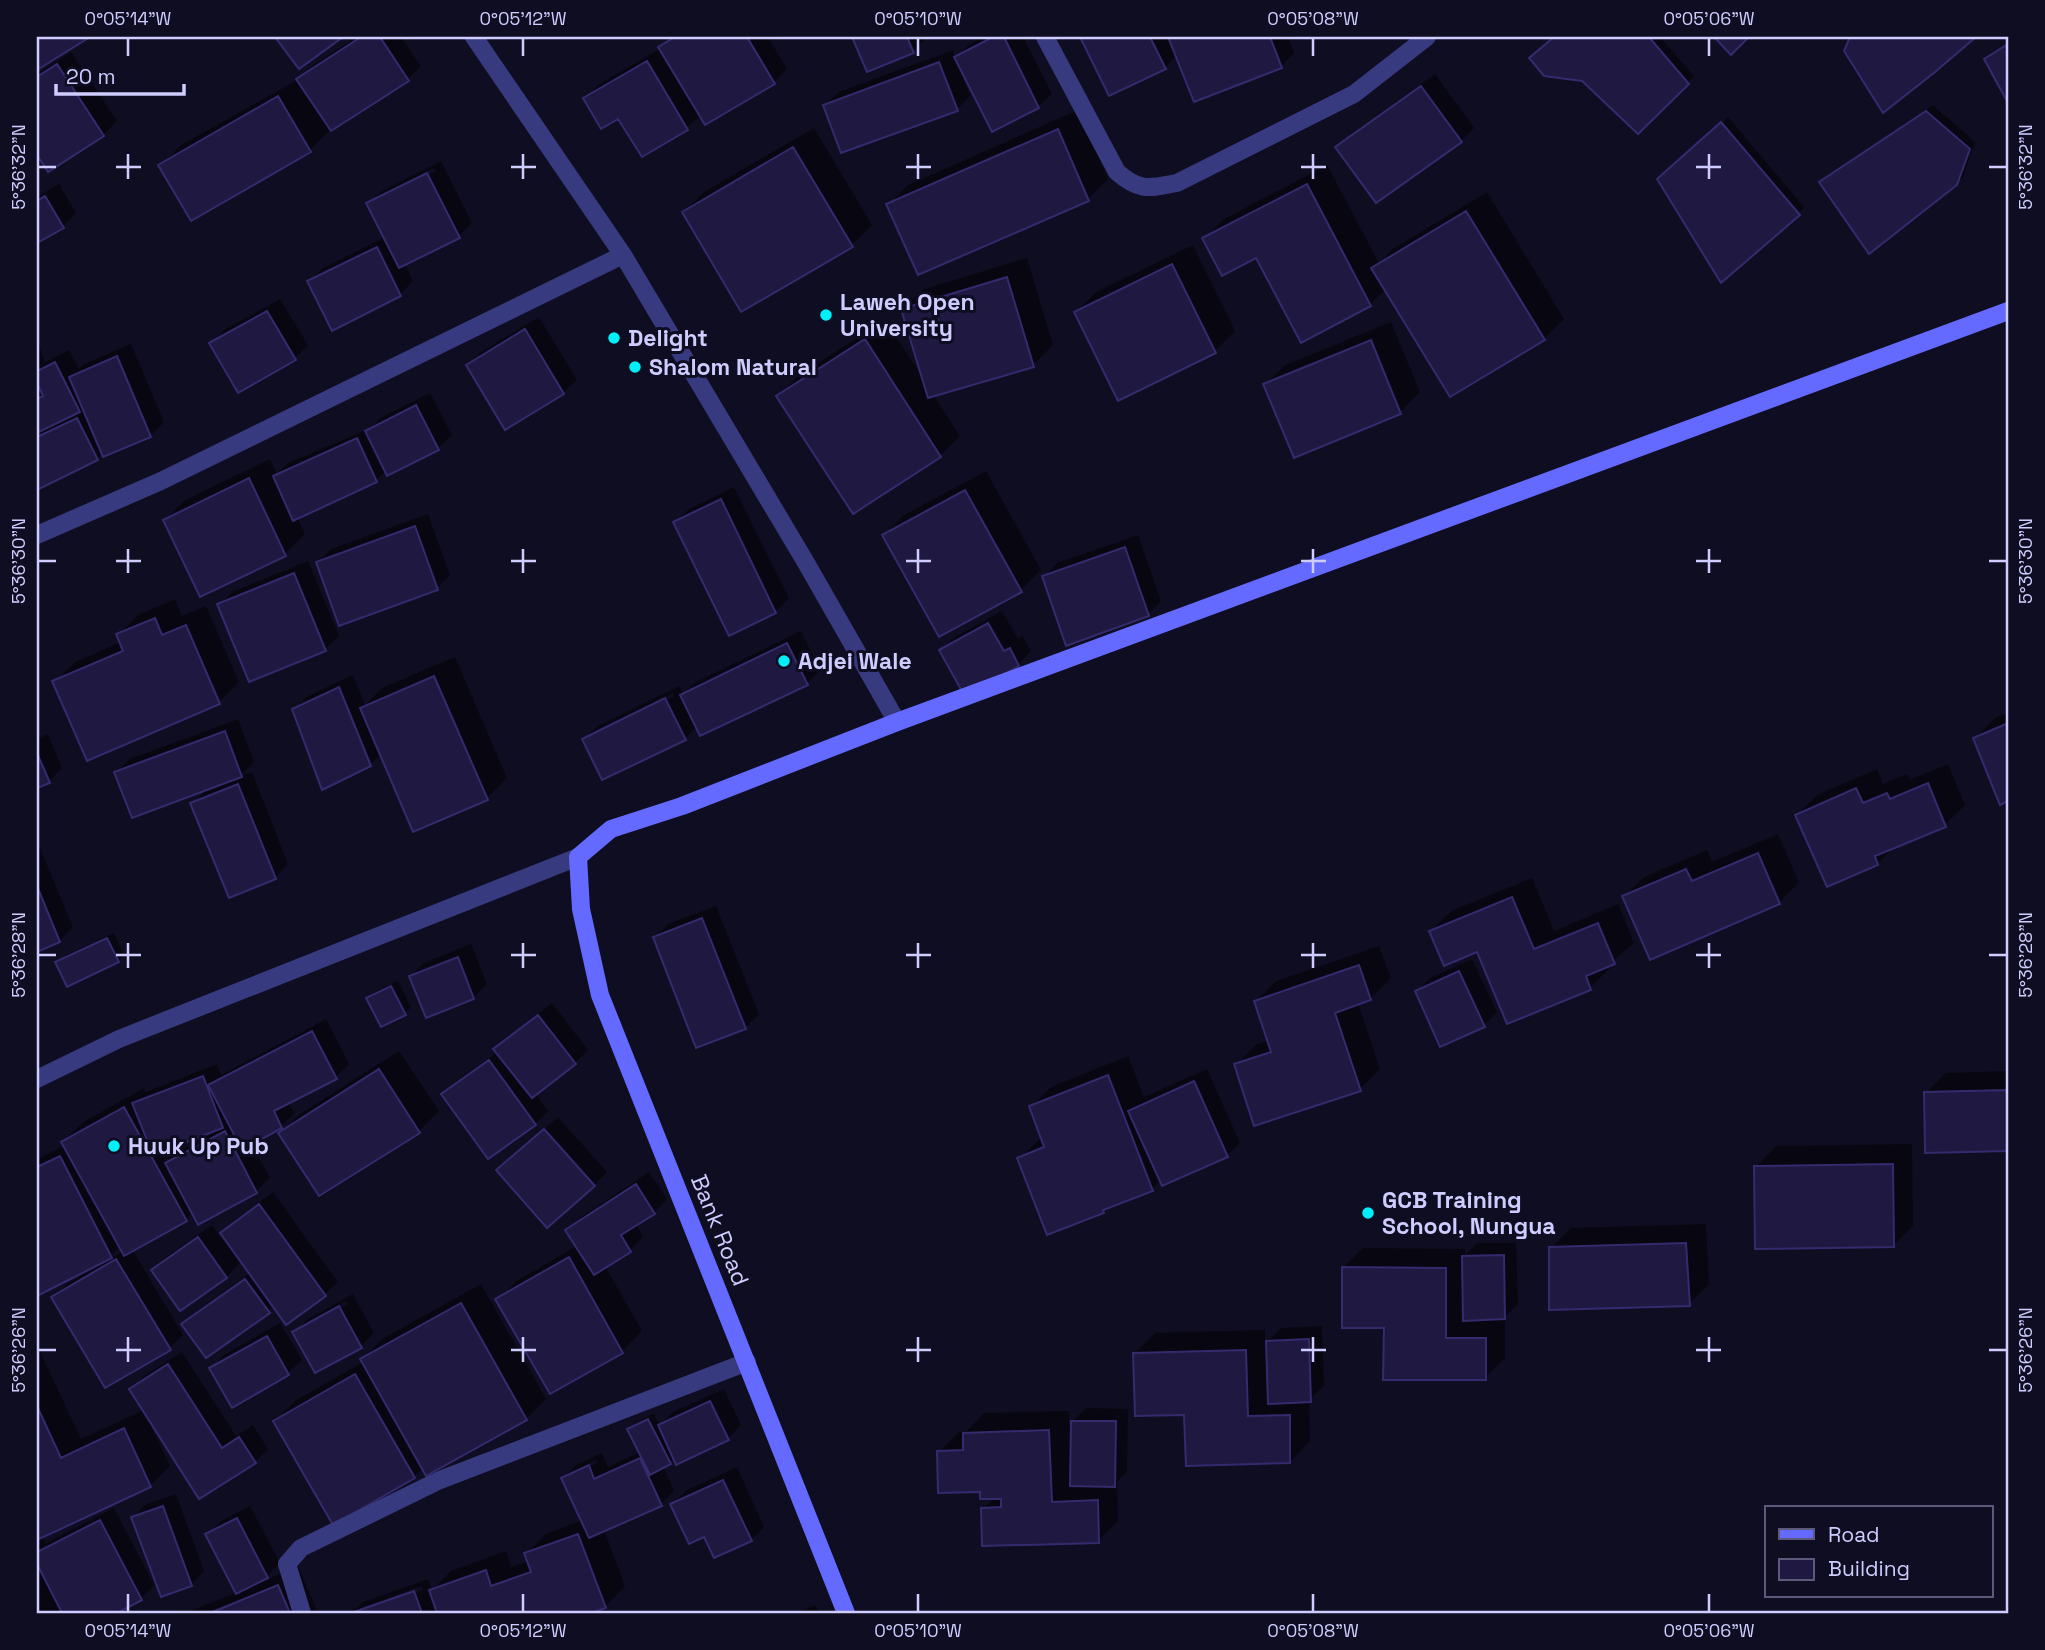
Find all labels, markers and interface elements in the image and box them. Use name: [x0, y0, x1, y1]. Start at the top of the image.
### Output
text: 0°05'14"W: [85, 7, 172, 30]
text: 0°05'12"W: [479, 7, 567, 30]
text: 0°05'10"W: [874, 7, 962, 30]
text: 0°05'08"W: [1267, 7, 1359, 30]
text: 0°05'06"W: [1663, 7, 1755, 30]
scale bar: [56, 52, 184, 96]
text: 20 m: [66, 63, 116, 90]
text: 5°36'32"N: [7, 124, 30, 210]
text: 5°36'32"N: [2014, 124, 2037, 210]
place label: Laweh Open University: [840, 287, 975, 343]
marker: Laweh Open University: [818, 307, 834, 323]
place label: Delight: [628, 323, 708, 353]
marker: Delight: [606, 330, 622, 346]
place label: Shalom Natural: [649, 352, 817, 382]
marker: Shalom Natural: [627, 359, 643, 375]
text: 5°36'30"N: [7, 518, 30, 604]
text: 5°36'30"N: [2014, 518, 2037, 604]
place label: Adjei Wale: [798, 646, 912, 676]
marker: Adjei Wale: [776, 653, 792, 669]
text: 5°36'28"N: [7, 912, 30, 998]
text: 5°36'28"N: [2014, 912, 2037, 998]
place label: Huuk Up Pub: [128, 1131, 269, 1161]
marker: Huuk Up Pub: [106, 1138, 122, 1154]
street label: Bank Road: [684, 1170, 756, 1290]
place label: GCB Training School, Nungua: [1382, 1185, 1556, 1241]
marker: GCB Training School, Nungua: [1360, 1205, 1376, 1221]
text: 5°36'26"N: [7, 1307, 30, 1393]
text: 5°36'26"N: [2014, 1307, 2037, 1393]
legend: [1765, 1506, 1993, 1598]
text: Road: [1828, 1521, 1880, 1548]
text: Building: [1828, 1555, 1910, 1582]
text: 0°05'14"W: [85, 1619, 172, 1642]
text: 0°05'12"W: [479, 1619, 567, 1642]
text: 0°05'10"W: [874, 1619, 962, 1642]
text: 0°05'08"W: [1267, 1619, 1359, 1642]
text: 0°05'06"W: [1663, 1619, 1755, 1642]

